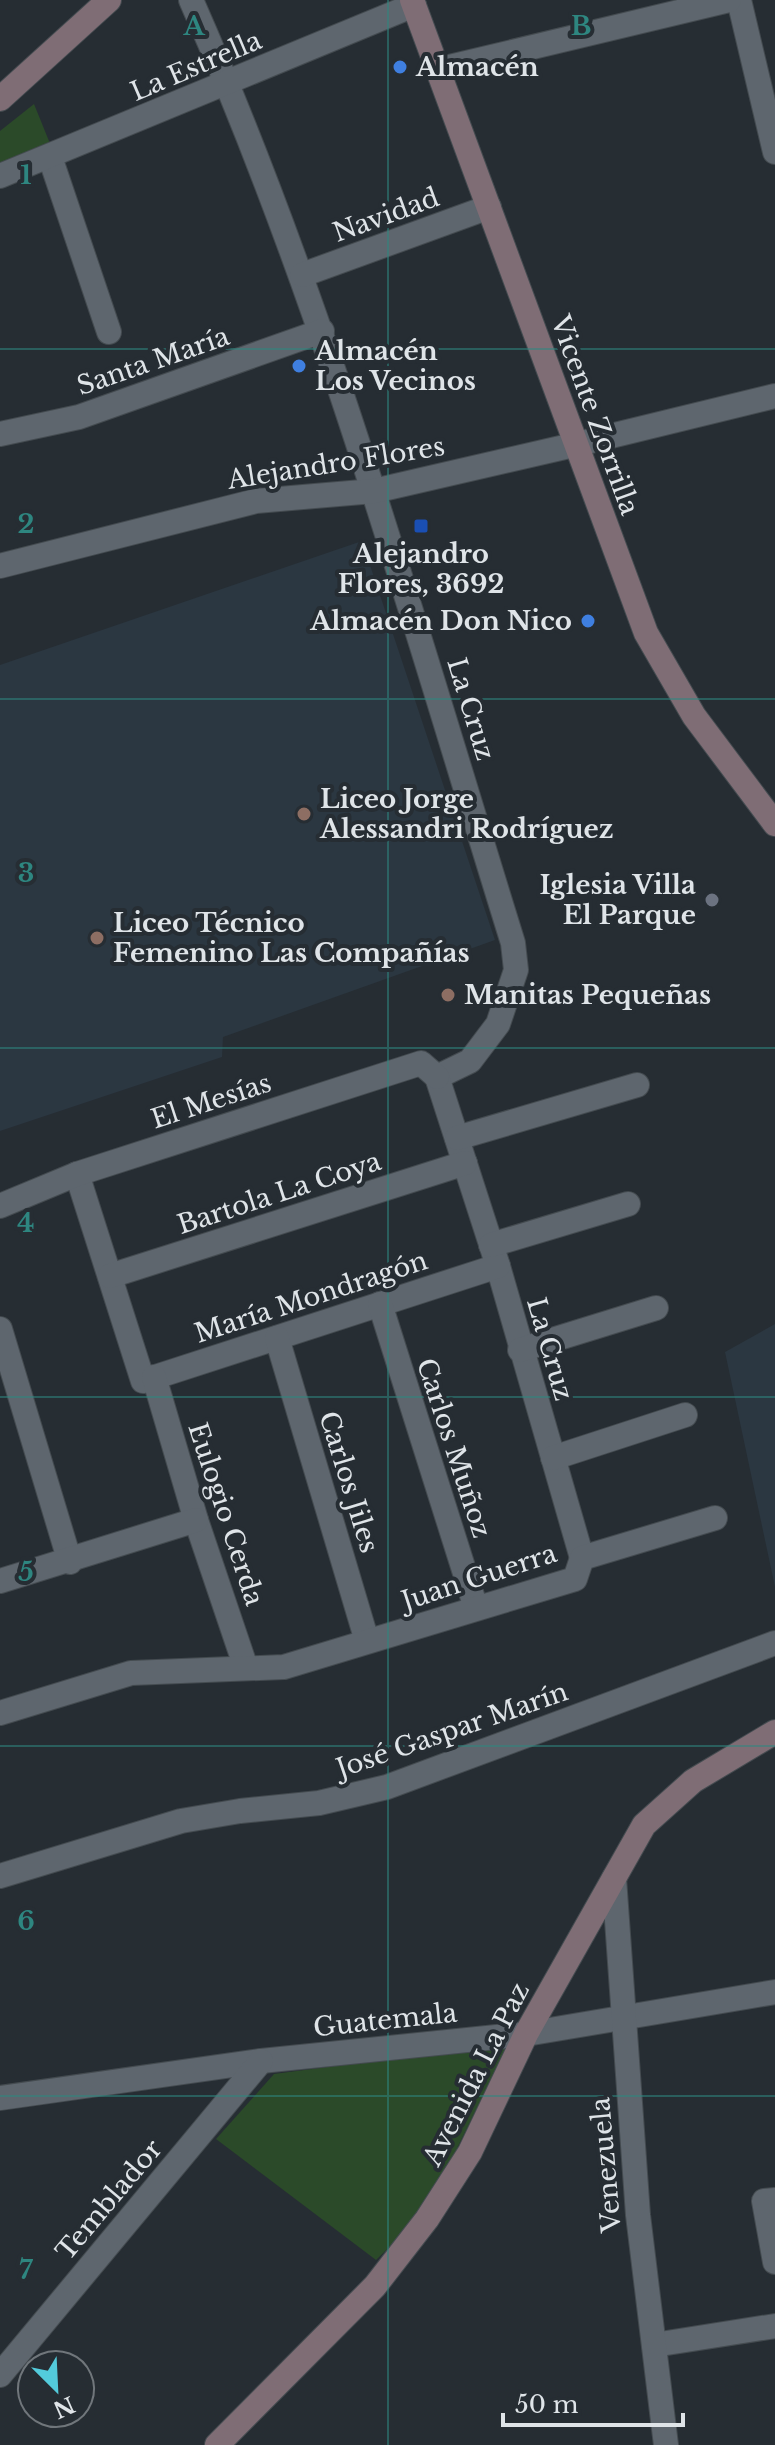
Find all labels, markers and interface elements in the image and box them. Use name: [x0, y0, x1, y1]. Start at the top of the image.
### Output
text: A: [182, 10, 205, 42]
text: B: [571, 10, 591, 42]
street label: La Estrella: [126, 24, 267, 108]
place label: Almacén: [415, 51, 539, 83]
marker: Almacén: [391, 58, 409, 76]
text: 1: [20, 159, 32, 191]
street label: Navidad: [329, 181, 443, 249]
street label: Vicente Zorrilla: [544, 310, 646, 520]
street label: Santa María: [73, 320, 234, 402]
place label: Almacén Los Vecinos: [314, 335, 476, 397]
marker: Almacén Los Vecinos: [290, 357, 308, 375]
street label: Alejandro Flores: [224, 430, 447, 496]
text: 2: [18, 508, 34, 540]
marker: Alejandro Flores, 3692: [412, 517, 430, 535]
place label: Alejandro Flores, 3692: [338, 538, 504, 600]
place label: Almacén Don Nico: [309, 605, 572, 637]
marker: Almacén Don Nico: [579, 612, 597, 630]
street label: La Cruz: [440, 654, 502, 764]
place label: Liceo Jorge Alessandri Rodríguez: [319, 783, 614, 845]
marker: Liceo Jorge Alessandri Rodríguez: [295, 805, 313, 823]
text: 3: [18, 857, 34, 889]
place label: Iglesia Villa El Parque: [539, 869, 696, 931]
marker: Iglesia Villa El Parque: [703, 891, 721, 909]
place label: Liceo Técnico Femenino Las Compañías: [113, 907, 470, 969]
marker: Liceo Técnico Femenino Las Compañías: [88, 929, 106, 947]
place label: Manitas Pequeñas: [464, 979, 711, 1011]
marker: Manitas Pequeñas: [439, 986, 457, 1004]
street label: El Mesías: [147, 1067, 275, 1135]
street label: Bartola La Coya: [173, 1145, 385, 1241]
text: 4: [17, 1207, 35, 1239]
street label: María Mondragón: [191, 1244, 432, 1350]
street label: La Cruz: [520, 1294, 580, 1404]
street label: Carlos Muñoz: [410, 1354, 498, 1542]
street label: Carlos Jiles: [312, 1407, 386, 1557]
street label: Eulogio Cerda: [181, 1418, 271, 1610]
street label: Juan Guerra: [395, 1537, 561, 1618]
text: 5: [18, 1556, 34, 1588]
street label: José Gaspar Marín: [329, 1675, 572, 1786]
text: 6: [17, 1905, 35, 1937]
street label: Avenida La Paz: [416, 1977, 536, 2172]
street label: Guatemala: [312, 1996, 459, 2043]
street label: Venezuela: [584, 2095, 628, 2235]
street label: Temblador: [49, 2133, 169, 2267]
text: 7: [19, 2254, 33, 2286]
north arrow: [16, 2349, 96, 2429]
scale bar: [503, 2377, 683, 2427]
text: N: [49, 2390, 79, 2423]
text: 50 m: [515, 2390, 579, 2419]

